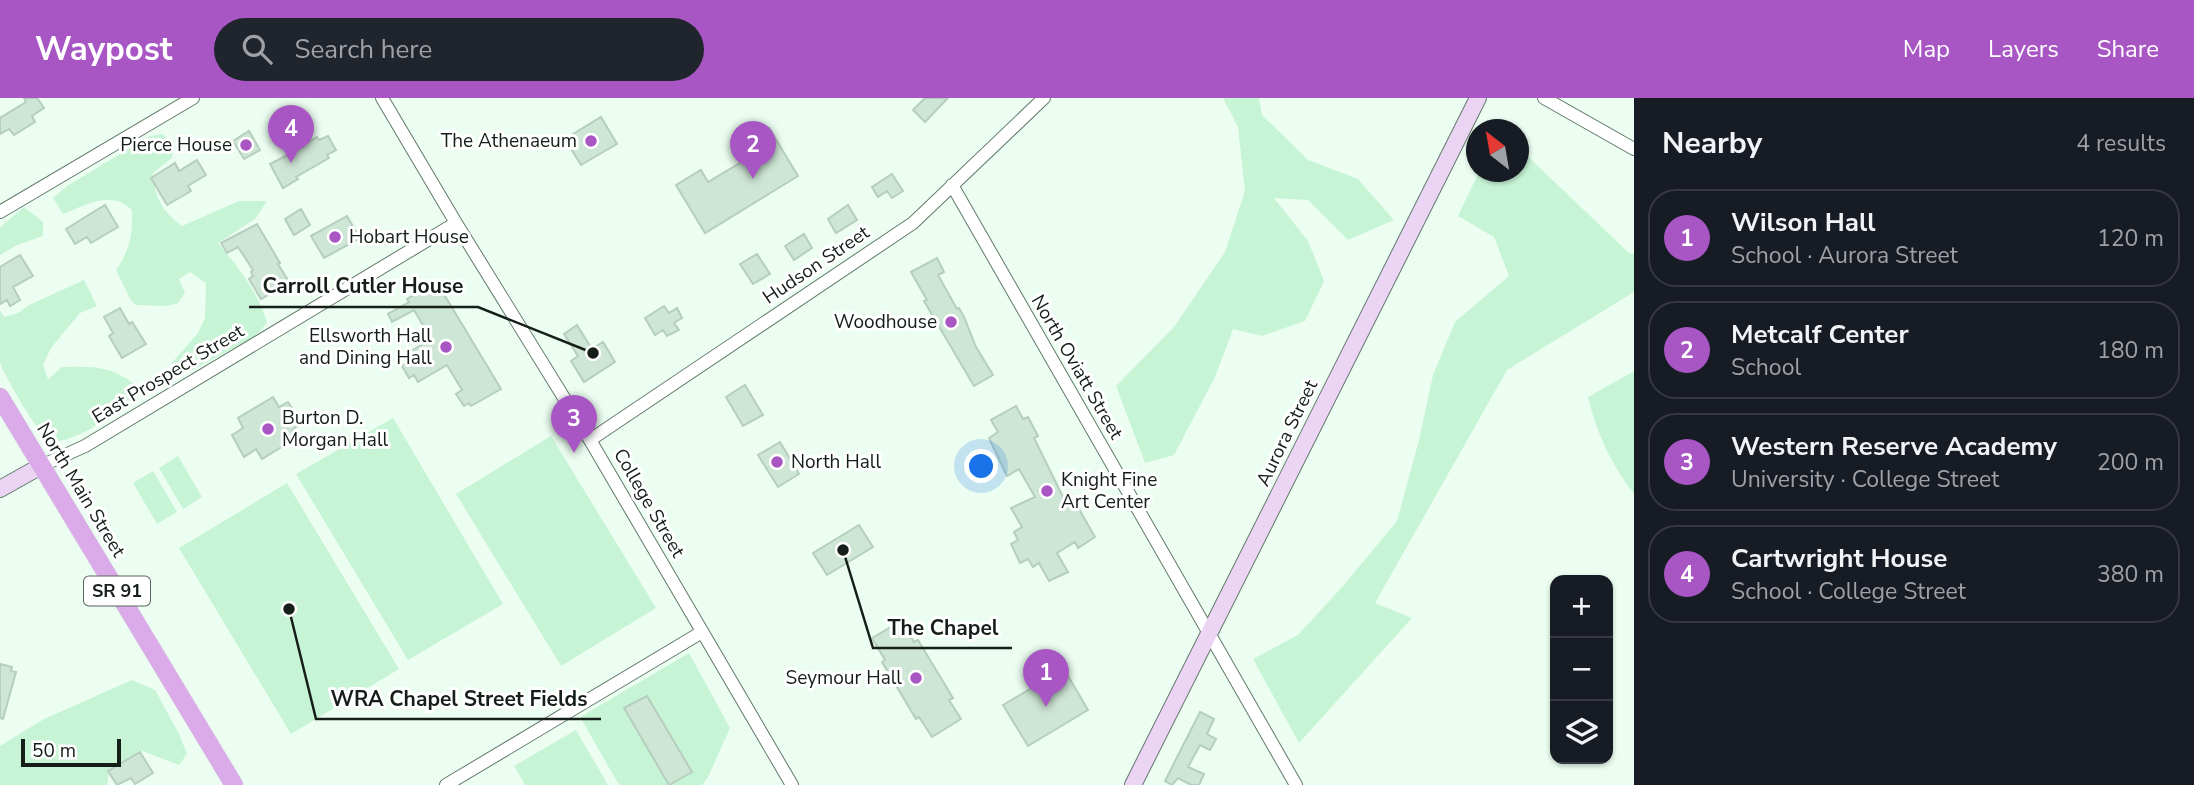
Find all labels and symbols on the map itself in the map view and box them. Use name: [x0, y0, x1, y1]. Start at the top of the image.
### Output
pin: 4: [268, 105, 314, 163]
north arrow: [1466, 119, 1529, 182]
pin: 2: [730, 121, 776, 179]
place label: The Athenaeum: [441, 128, 577, 154]
place label: Pierce House: [120, 132, 232, 158]
marker: The Athenaeum: [583, 133, 599, 149]
marker: Pierce House: [238, 137, 254, 153]
street label: Hudson Street: [758, 220, 875, 310]
place label: Hobart House: [349, 224, 469, 250]
marker: Hobart House: [327, 229, 343, 245]
callout: Carroll Cutler House: [249, 265, 478, 307]
text: Carroll Cutler House: [262, 272, 464, 300]
street label: North Oviatt Street: [1025, 290, 1129, 444]
place label: Woodhouse: [834, 309, 937, 335]
marker: Woodhouse: [943, 314, 959, 330]
street label: East Prospect Street: [87, 318, 249, 430]
place label: Ellsworth Hall and Dining Hall: [299, 323, 432, 371]
marker: Ellsworth Hall and Dining Hall: [438, 339, 454, 355]
street label: Aurora Street: [1250, 375, 1324, 490]
pin: 3: [551, 395, 597, 453]
place label: Burton D. Morgan Hall: [282, 405, 389, 453]
street label: North Main Street: [31, 418, 132, 562]
marker: Burton D. Morgan Hall: [260, 421, 276, 437]
street label: College Street: [607, 444, 691, 563]
place label: North Hall: [791, 449, 881, 475]
your location: [964, 449, 998, 483]
marker: North Hall: [769, 454, 785, 470]
place label: Knight Fine Art Center: [1061, 467, 1157, 515]
marker: Knight Fine Art Center: [1039, 483, 1055, 499]
road number: SR 91: [84, 576, 150, 606]
callout: The Chapel: [873, 606, 1012, 648]
text: The Chapel: [887, 614, 999, 642]
pin: 1: [1023, 649, 1069, 707]
place label: Seymour Hall: [786, 665, 902, 691]
marker: Seymour Hall: [908, 670, 924, 686]
callout: WRA Chapel Street Fields: [316, 677, 601, 719]
text: WRA Chapel Street Fields: [331, 685, 587, 713]
scale bar: [21, 736, 121, 768]

